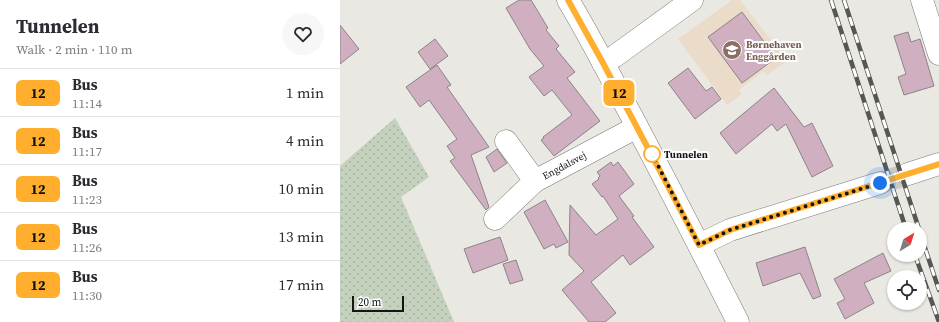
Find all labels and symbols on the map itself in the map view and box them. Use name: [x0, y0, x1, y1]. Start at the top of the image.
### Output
place label: Børnehaven Enggården: [746, 38, 802, 63]
school or university icon: Børnehaven Enggården: [721, 39, 743, 61]
line badge: 12: [601, 80, 637, 106]
marker: Tunnelen: [643, 145, 661, 163]
street label: Engdalsvej: [540, 148, 589, 182]
place label: Tunnelen: [664, 148, 708, 161]
your location: [870, 173, 890, 193]
north arrow: [887, 222, 927, 262]
scale bar: [352, 294, 404, 313]

